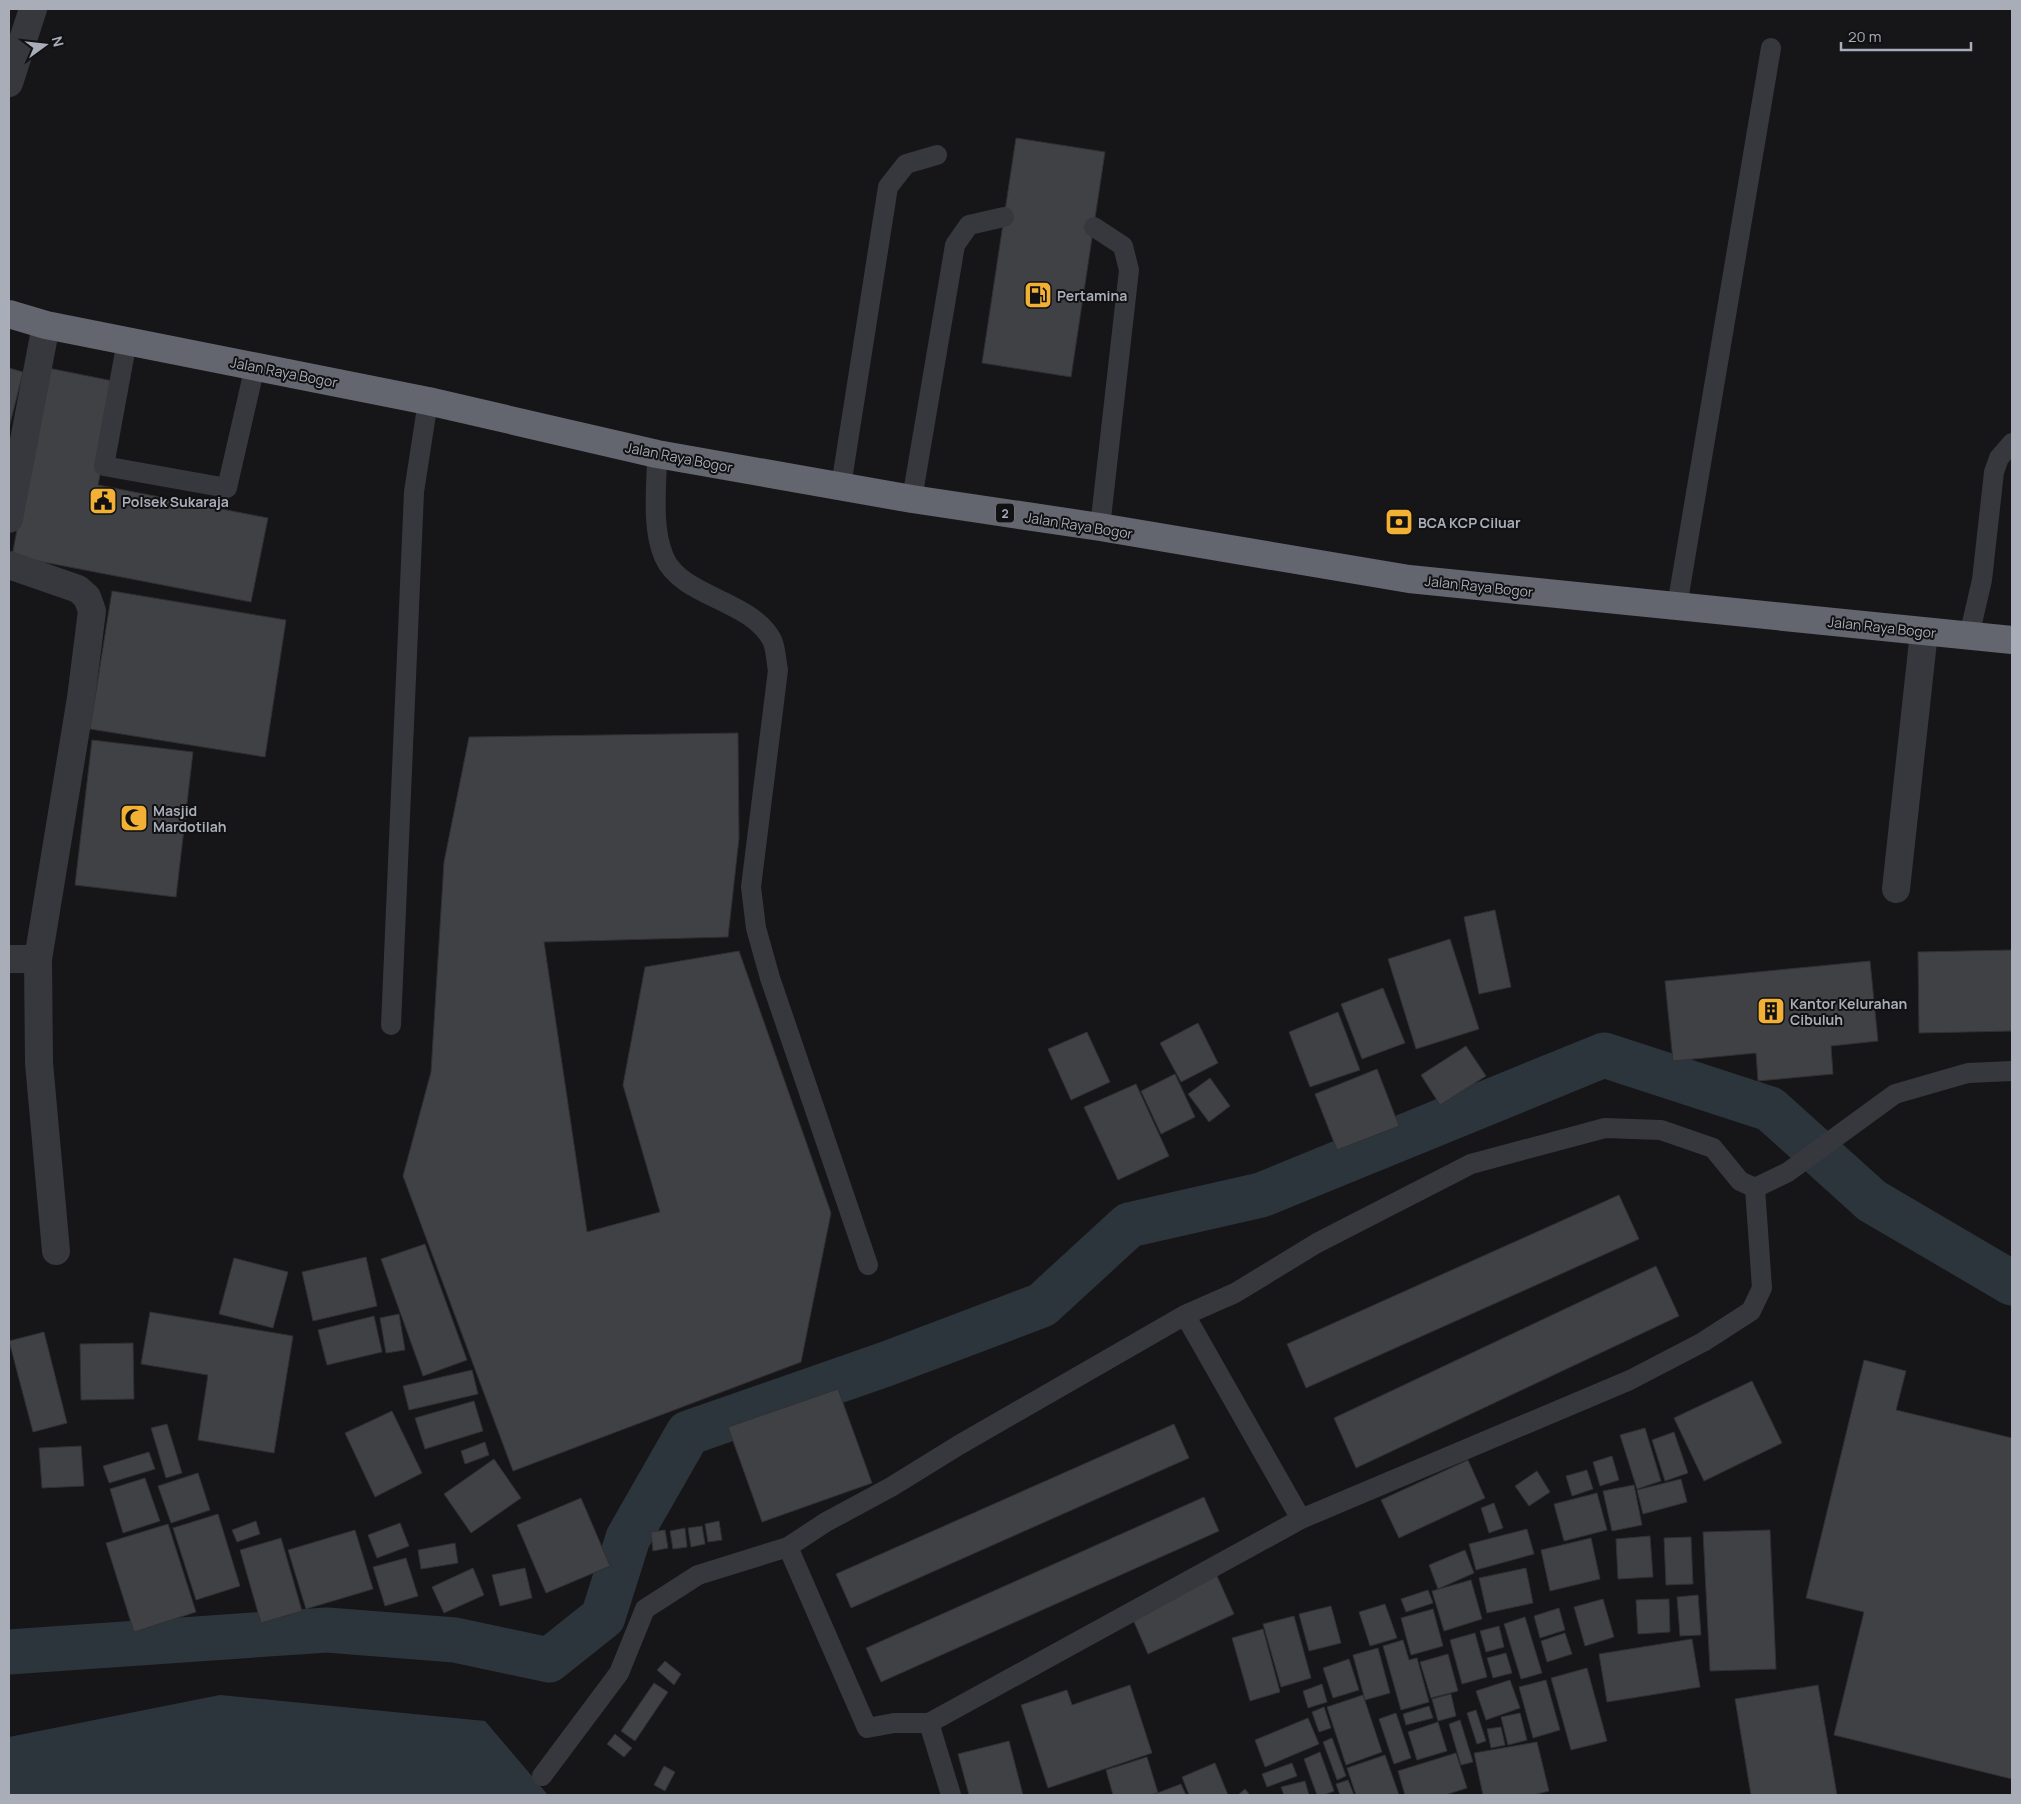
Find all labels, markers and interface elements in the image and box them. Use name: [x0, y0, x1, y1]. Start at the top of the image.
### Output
north arrow: [20, 20, 70, 70]
scale bar: [1841, 20, 1971, 52]
text: 20 m: [1848, 26, 1881, 47]
text: N: [48, 34, 69, 49]
fuel station icon: Pertamina: [1023, 280, 1053, 310]
place label: Pertamina: [1057, 286, 1127, 305]
street label: Jalan Raya Bogor: [229, 352, 339, 392]
street label: Jalan Raya Bogor: [624, 437, 734, 477]
public building icon: Polsek Sukaraja: [88, 486, 118, 516]
place label: Polsek Sukaraja: [122, 492, 229, 511]
road number: 2: [996, 503, 1014, 522]
street label: Jalan Raya Bogor: [1024, 507, 1134, 543]
bank icon: BCA KCP Ciluar: [1384, 507, 1414, 537]
place label: BCA KCP Ciluar: [1418, 513, 1521, 532]
street label: Jalan Raya Bogor: [1424, 571, 1534, 601]
street label: Jalan Raya Bogor: [1827, 612, 1937, 642]
place label: Masjid Mardotilah: [153, 801, 227, 836]
mosque icon: Masjid Mardotilah: [119, 803, 149, 833]
place label: Kantor Kelurahan Cibuluh: [1790, 994, 1907, 1029]
building icon: Kantor Kelurahan Cibuluh: [1756, 996, 1786, 1026]

